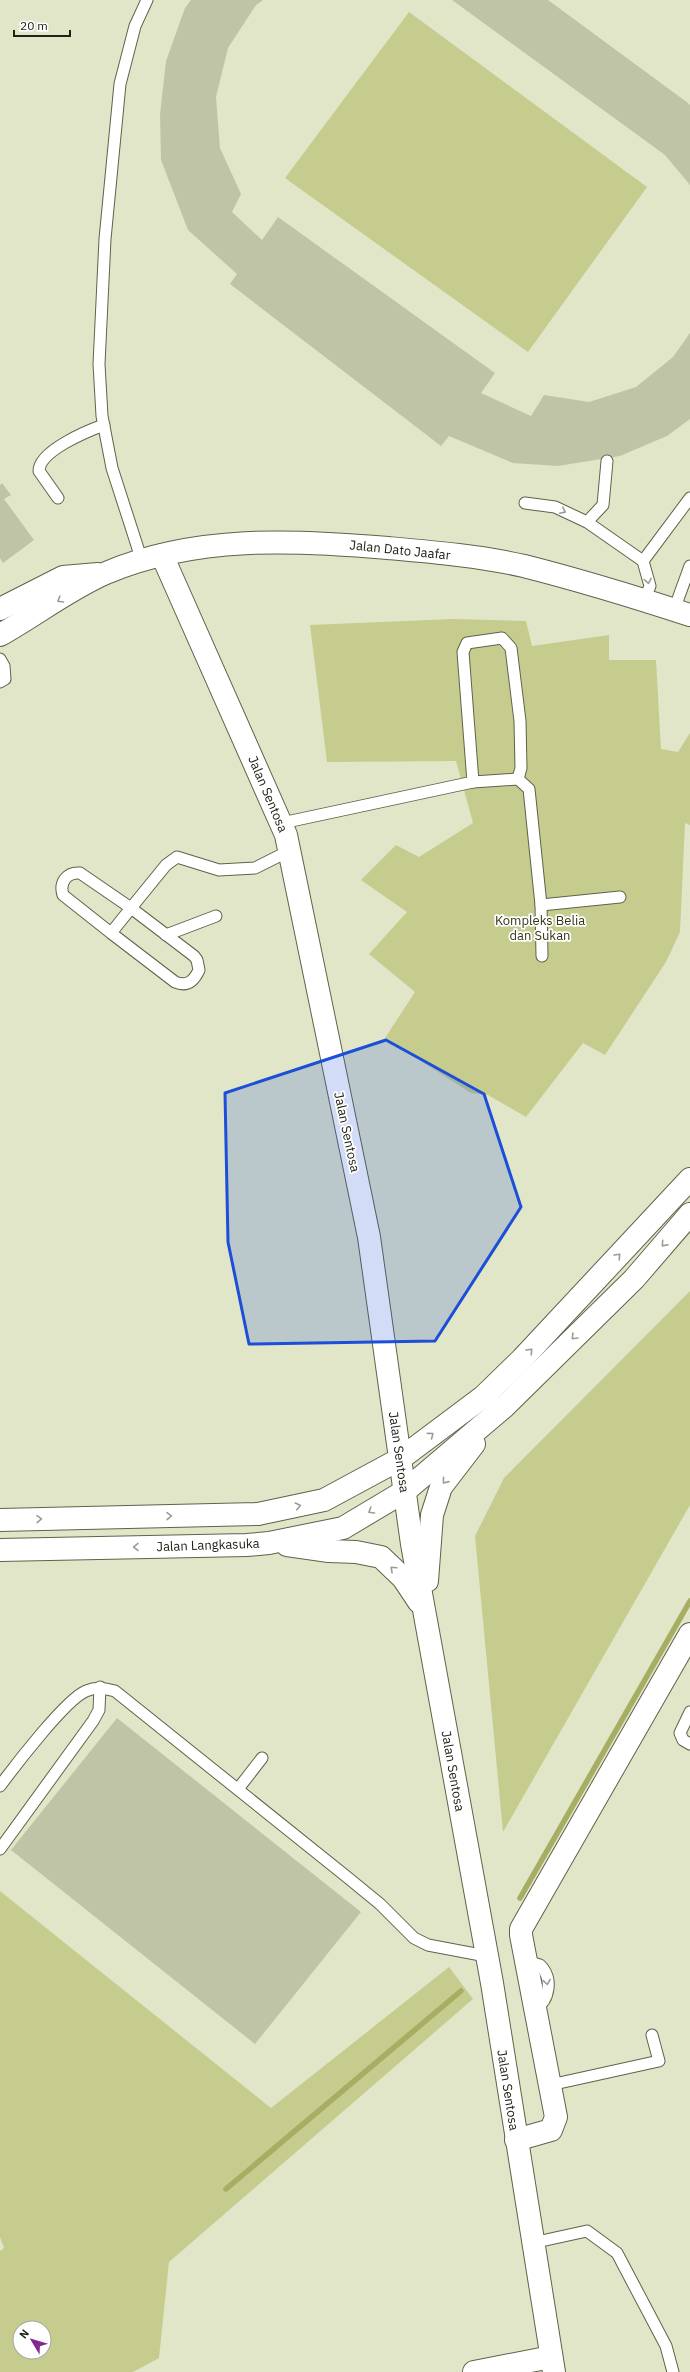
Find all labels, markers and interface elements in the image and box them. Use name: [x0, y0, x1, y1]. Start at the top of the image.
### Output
scale bar: [14, 12, 70, 38]
text: 20 m: [20, 18, 48, 33]
one-way arrow: [558, 506, 566, 513]
street label: Jalan Dato Jaafar: [349, 536, 452, 564]
one-way arrow: [643, 578, 652, 584]
one-way arrow: [57, 595, 64, 602]
street label: Jalan Sentosa: [244, 753, 292, 835]
park label: Kompleks Belia dan Sukan: [495, 912, 585, 944]
street label: Jalan Sentosa: [330, 1090, 364, 1174]
one-way arrow: [662, 1239, 669, 1247]
one-way arrow: [614, 1253, 621, 1261]
one-way arrow: [571, 1332, 579, 1340]
one-way arrow: [525, 1348, 533, 1356]
street label: Jalan Sentosa: [385, 1410, 413, 1494]
one-way arrow: [427, 1433, 434, 1440]
one-way arrow: [443, 1476, 450, 1483]
one-way arrow: [295, 1502, 301, 1510]
one-way arrow: [368, 1506, 375, 1514]
one-way arrow: [166, 1512, 172, 1520]
one-way arrow: [36, 1515, 42, 1523]
street label: Jalan Langkasuka: [156, 1535, 260, 1555]
one-way arrow: [133, 1543, 139, 1551]
one-way arrow: [390, 1566, 398, 1574]
street label: Jalan Sentosa: [438, 1729, 468, 1813]
one-way arrow: [542, 1979, 550, 1985]
street label: Jalan Sentosa: [493, 2048, 523, 2132]
north arrow: [12, 2320, 52, 2360]
text: N: [16, 2326, 32, 2341]

